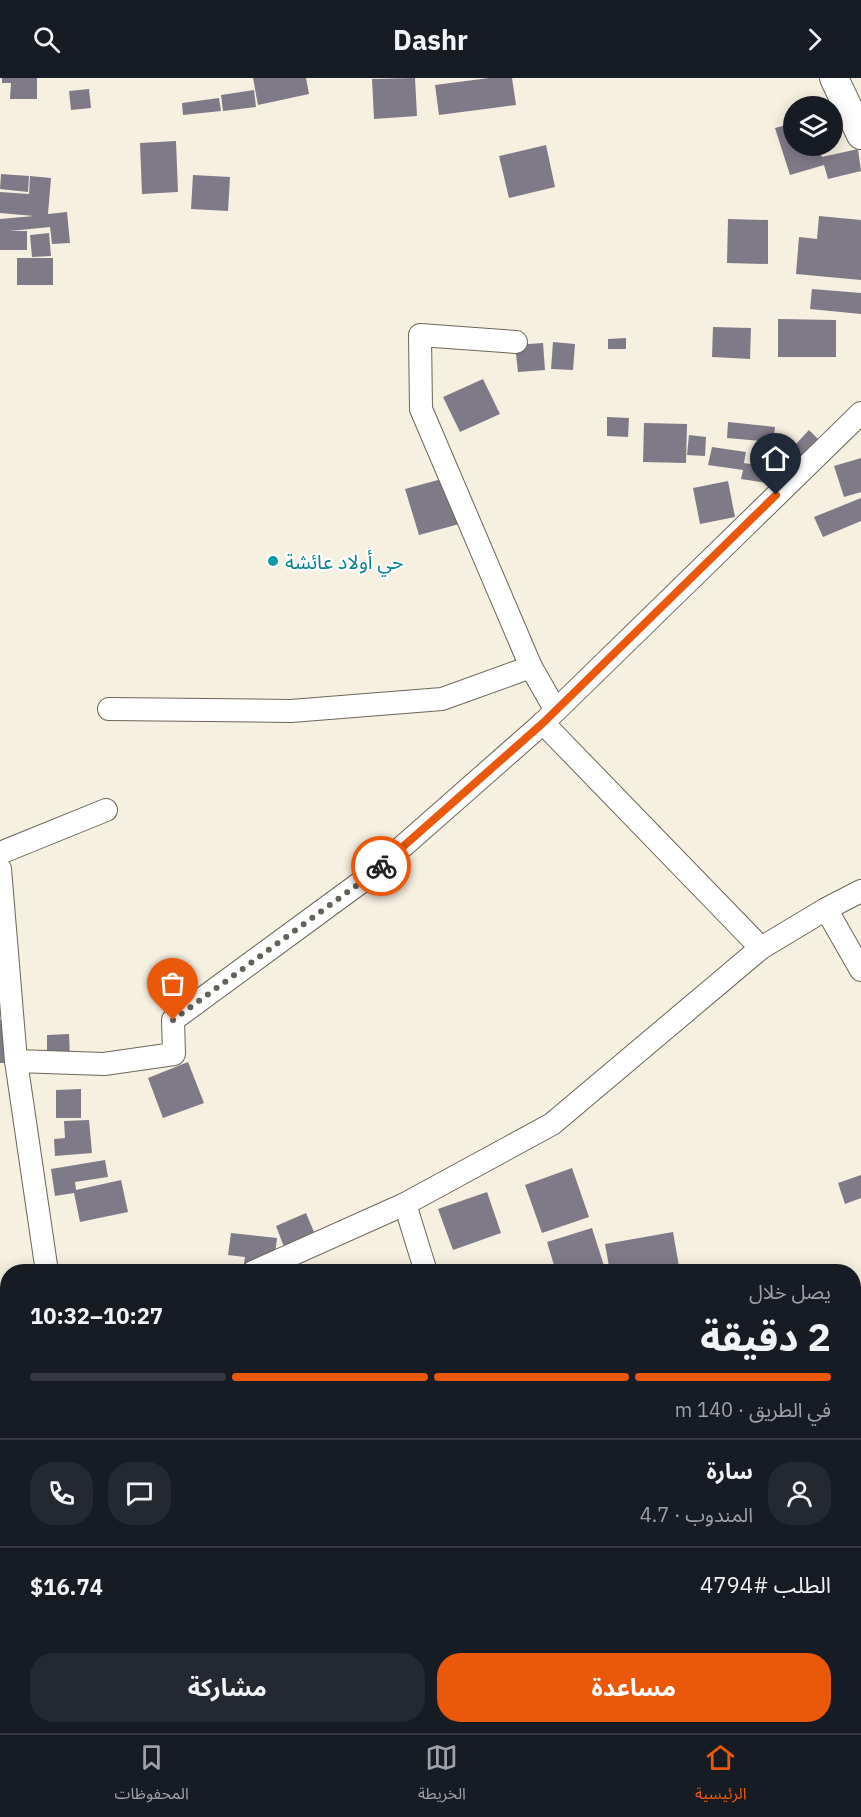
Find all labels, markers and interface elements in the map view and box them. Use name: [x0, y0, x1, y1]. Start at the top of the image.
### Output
text: Dashr: [393, 22, 468, 57]
icon: search: [30, 23, 63, 56]
icon: forward: [798, 23, 831, 56]
map controls: [783, 96, 843, 156]
button: layers: [783, 96, 843, 156]
pin: [750, 433, 801, 495]
icon: home: [759, 442, 792, 475]
place label: حي أولاد عائشة: [285, 548, 404, 577]
marker: حي أولاد عائشة: [266, 554, 280, 568]
courier: [351, 836, 411, 896]
icon: bike: [365, 850, 398, 883]
pin: [147, 958, 198, 1020]
icon: bag: [156, 967, 189, 1000]
text: يصل خلال: [749, 1278, 831, 1305]
text: 10:27–10:32: [30, 1301, 163, 1330]
text: 2 دقيقة: [700, 1311, 831, 1362]
text: في الطريق · 140 m: [675, 1396, 831, 1423]
text: سارة: [707, 1456, 753, 1485]
button: phone: [30, 1462, 93, 1525]
button: chat: [108, 1462, 171, 1525]
button: person: [768, 1462, 831, 1525]
text: المندوب · 4.7: [640, 1501, 753, 1528]
text: الطلب #4794: [700, 1570, 831, 1599]
text: $16.74: [30, 1572, 103, 1601]
button: مشاركة: [30, 1653, 425, 1722]
button: مساعدة: [437, 1653, 831, 1722]
tab: المحفوظات: [115, 1741, 189, 1811]
tab: الخريطة: [418, 1741, 466, 1811]
tab: الرئيسية: [695, 1741, 746, 1811]

